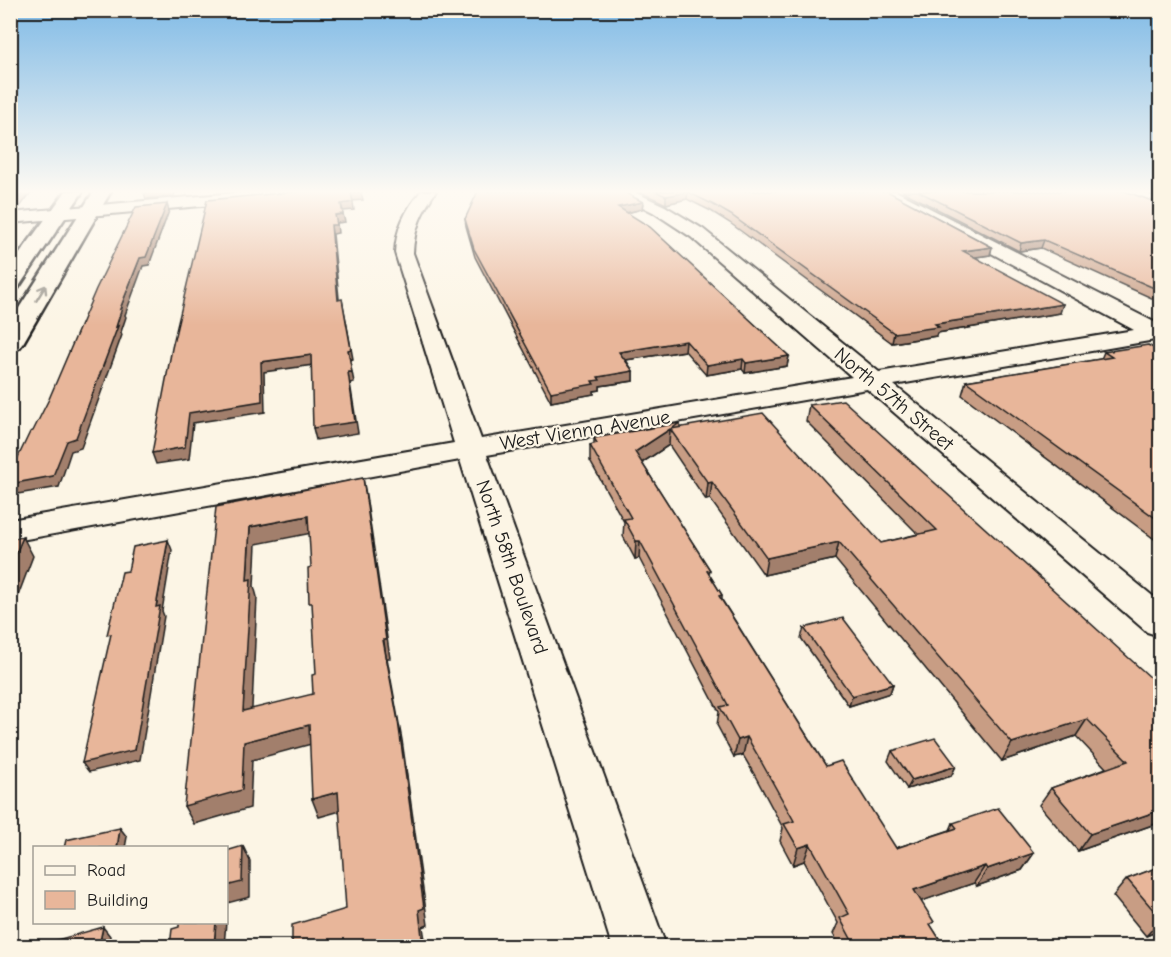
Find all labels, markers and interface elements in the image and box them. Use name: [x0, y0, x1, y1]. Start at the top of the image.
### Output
one-way arrow: [35, 285, 47, 302]
street label: North 57th Street: [830, 343, 959, 456]
street label: West Vienna Avenue: [498, 405, 672, 455]
street label: North 58th Boulevard: [471, 477, 553, 657]
legend: [33, 846, 228, 924]
text: Road: [87, 860, 126, 881]
text: Building: [87, 890, 149, 911]

